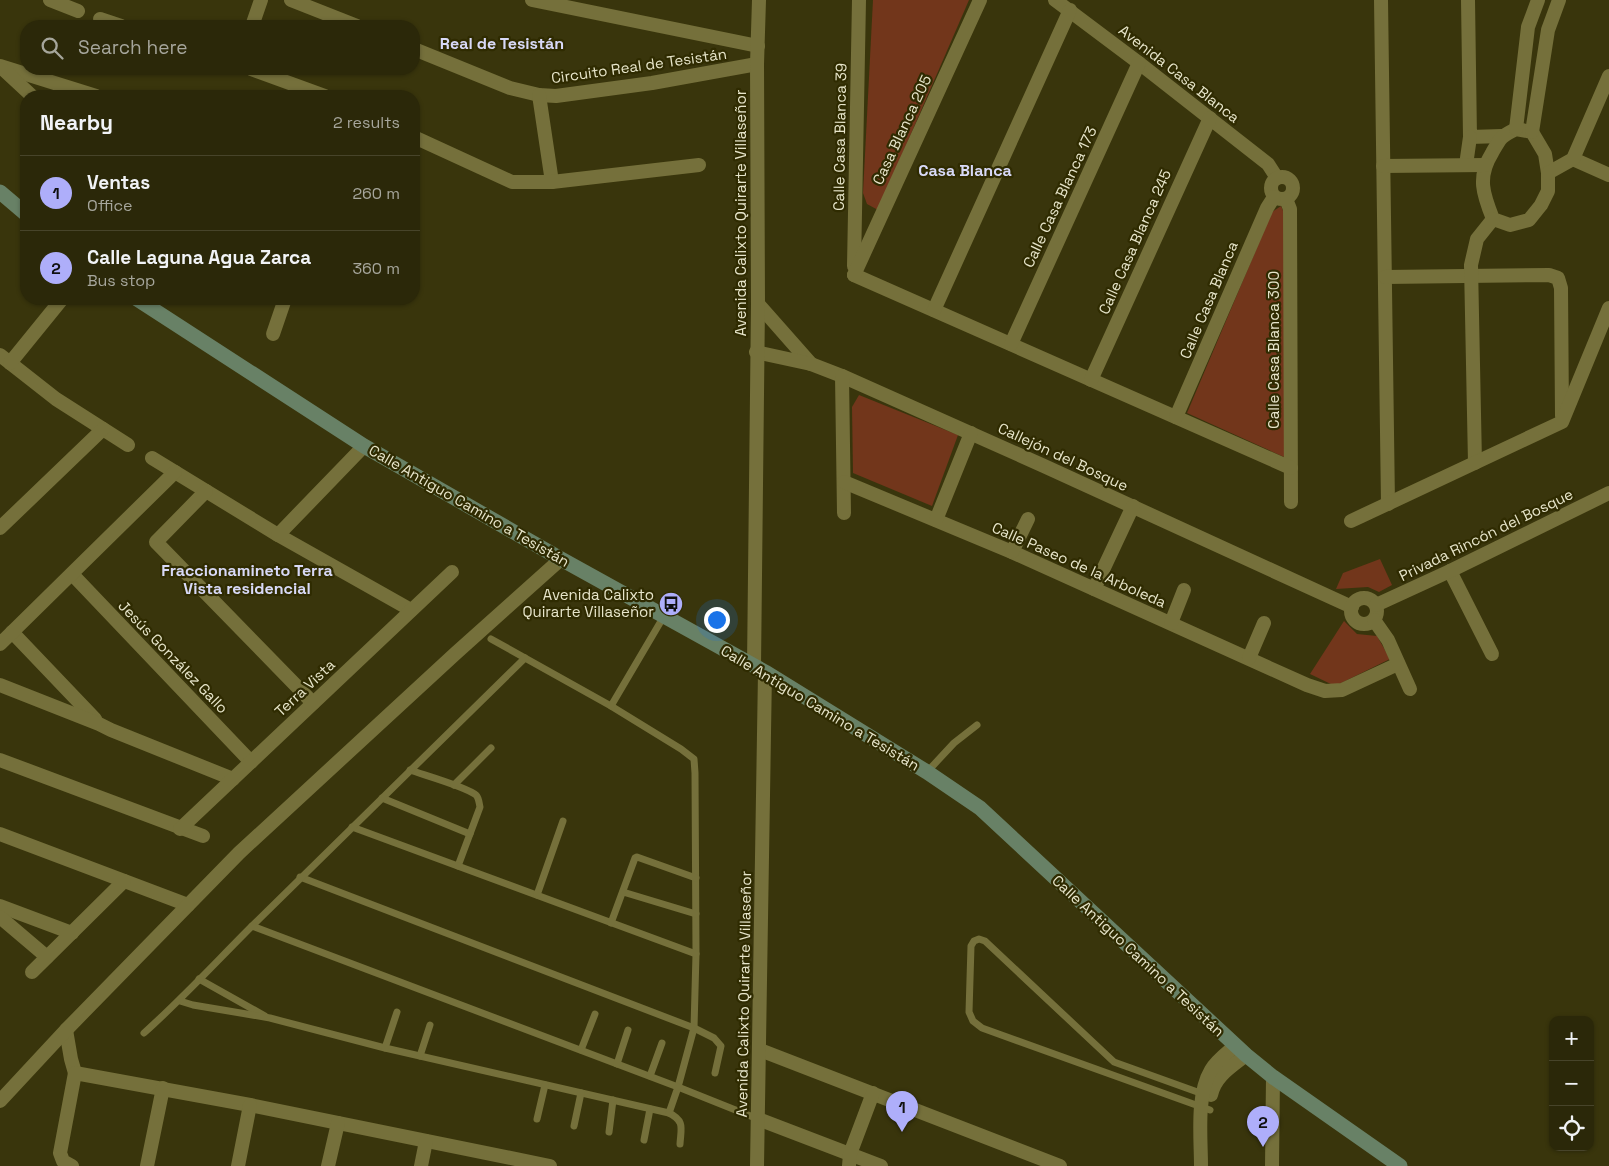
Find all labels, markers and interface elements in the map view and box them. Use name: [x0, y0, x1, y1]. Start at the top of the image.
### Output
search box: [20, 20, 420, 75]
street label: Avenida Casa Blanca: [1115, 20, 1244, 127]
district label: Real de Tesistán: [440, 33, 564, 54]
icon: search: [38, 34, 66, 62]
text: Search here: [78, 35, 188, 60]
street label: Circuito Real de Tesistán: [550, 44, 728, 87]
street label: Calle Casa Blanca 39: [829, 63, 850, 211]
street label: Casa Blanca 205: [868, 72, 935, 188]
street label: Avenida Calixto Quirarte Villaseñor: [731, 89, 750, 336]
text: Nearby: [40, 109, 113, 136]
text: 2 results: [333, 112, 400, 133]
street label: Calle Casa Blanca 173: [1018, 123, 1101, 270]
district label: Casa Blanca: [918, 160, 1012, 181]
street label: Calle Casa Blanca 245: [1094, 166, 1175, 317]
text: Ventas: [87, 170, 150, 195]
text: 1: [52, 183, 60, 204]
text: 260 m: [352, 183, 400, 204]
text: Office: [87, 195, 133, 216]
street label: Calle Casa Blanca: [1175, 238, 1242, 361]
text: Calle Laguna Agua Zarca: [87, 245, 311, 270]
text: 2: [51, 258, 61, 279]
text: 360 m: [352, 258, 400, 279]
text: Bus stop: [87, 270, 155, 291]
street label: Calle Casa Blanca 300: [1264, 271, 1283, 429]
street label: Callejón del Bosque: [995, 418, 1131, 495]
street label: Calle Antiguo Camino a Tesistán: [366, 440, 573, 571]
street label: Privada Rincón del Bosque: [1396, 484, 1576, 585]
street label: Calle Paseo de la Arboleda: [989, 517, 1170, 612]
district label: Fraccionamineto Terra Vista residencial: [161, 560, 333, 599]
place label: Avenida Calixto Quirarte Villaseñor: [522, 585, 654, 621]
bus stop icon: Avenida Calixto Quirarte Villaseñor: [658, 591, 684, 617]
street label: Jesús González Gallo: [114, 596, 232, 717]
your location: [704, 607, 730, 633]
street label: Calle Antiguo Camino a Tesistán: [717, 641, 923, 775]
street label: Terra Vista: [270, 655, 339, 720]
street label: Avenida Calixto Quirarte Villaseñor: [732, 870, 755, 1117]
street label: Calle Antiguo Camino a Tesistán: [1048, 871, 1228, 1041]
map controls: [1549, 1016, 1594, 1151]
button: +: [1549, 1016, 1594, 1061]
button: −: [1549, 1061, 1594, 1106]
pin: 1: [886, 1091, 918, 1132]
pin: 2: [1247, 1106, 1279, 1147]
button: locate: [1549, 1106, 1594, 1151]

